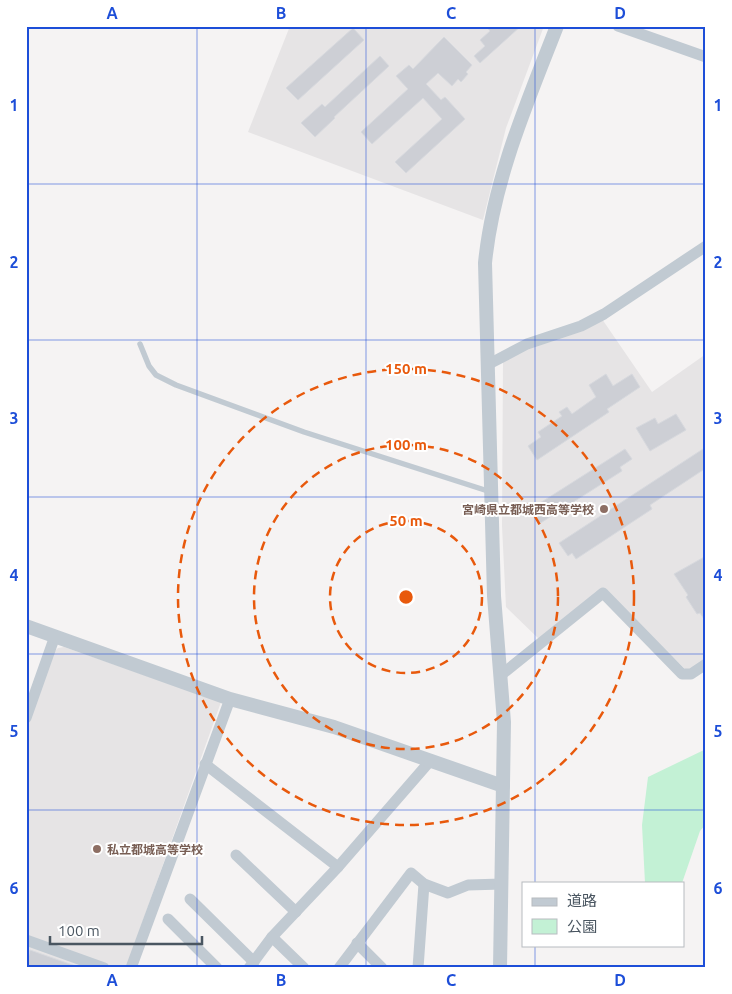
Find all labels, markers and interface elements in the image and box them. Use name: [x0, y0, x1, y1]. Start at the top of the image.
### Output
text: A: [106, 4, 118, 22]
text: B: [276, 4, 286, 22]
text: C: [446, 4, 456, 22]
text: D: [614, 4, 626, 22]
text: 1: [9, 96, 19, 114]
text: 1: [713, 96, 723, 114]
text: 2: [9, 253, 19, 271]
text: 2: [713, 253, 723, 271]
text: 150 m: [385, 360, 427, 377]
text: 3: [9, 409, 19, 427]
text: 3: [713, 409, 723, 427]
text: 100 m: [385, 436, 427, 453]
place label: 宮崎県立都城西高等学校: [462, 503, 594, 516]
marker: 宮崎県立都城西高等学校: [598, 503, 610, 515]
text: 50 m: [389, 512, 423, 529]
text: 4: [9, 566, 19, 584]
text: 4: [713, 566, 723, 584]
centre of rings: [397, 588, 415, 606]
text: 5: [9, 722, 19, 740]
text: 5: [713, 722, 723, 740]
marker: 私立都城高等学校: [91, 843, 103, 855]
place label: 私立都城高等学校: [107, 843, 203, 856]
text: 6: [9, 879, 19, 897]
text: 6: [713, 879, 723, 897]
legend: [522, 882, 684, 946]
text: 道路: [567, 892, 597, 909]
scale bar: [50, 914, 202, 946]
text: 公園: [567, 918, 597, 935]
text: 100 m: [58, 922, 100, 939]
text: A: [106, 971, 118, 989]
text: B: [276, 971, 286, 989]
text: C: [446, 971, 456, 989]
text: D: [614, 971, 626, 989]

